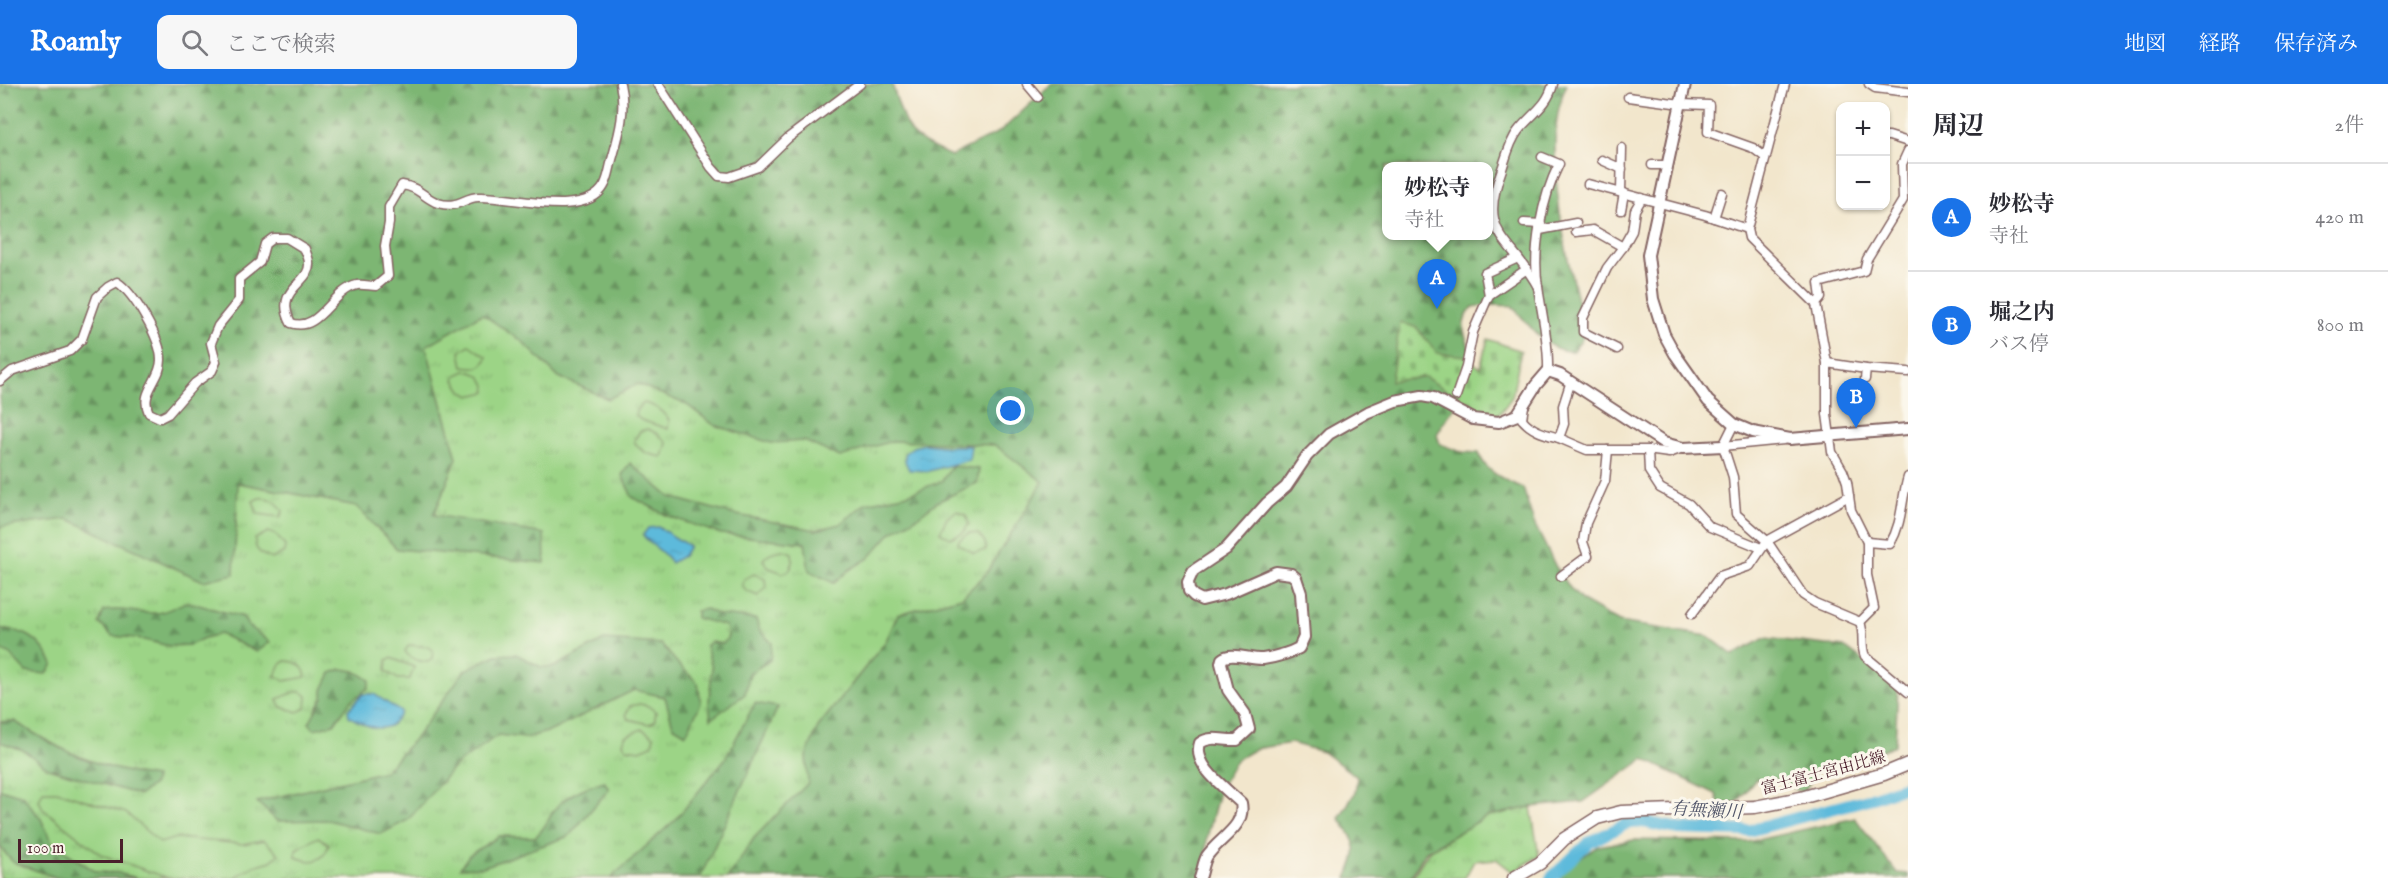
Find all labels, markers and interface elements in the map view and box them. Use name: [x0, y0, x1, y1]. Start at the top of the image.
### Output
search box: [157, 15, 577, 69]
text: Roamly: [30, 25, 121, 60]
icon: search: [178, 26, 211, 59]
text: ここで検索: [226, 31, 336, 59]
text: 地図: [2124, 31, 2166, 58]
text: 経路: [2199, 31, 2241, 58]
text: 保存済み: [2274, 31, 2358, 58]
map controls: [1836, 102, 1890, 210]
button: +: [1836, 102, 1890, 156]
text: 周辺: [1932, 110, 1984, 143]
text: 2件: [2335, 113, 2364, 138]
button: −: [1836, 156, 1890, 210]
popup: [1382, 162, 1493, 240]
text: 妙松寺: [1404, 175, 1471, 203]
text: 妙松寺: [1989, 191, 2055, 219]
text: A: [1945, 205, 1958, 230]
text: 420 m: [2315, 205, 2364, 230]
text: 寺社: [1404, 208, 1444, 233]
text: 寺社: [1989, 224, 2029, 249]
pin: A: [1418, 260, 1456, 309]
text: 堀之内: [1989, 299, 2055, 327]
text: B: [1945, 313, 1958, 338]
text: 800 m: [2317, 313, 2364, 338]
text: バス停: [1989, 332, 2049, 357]
pin: B: [1836, 378, 1876, 428]
your location: [996, 396, 1025, 425]
street label: 富士富士宮由比線: [1759, 748, 1888, 800]
water label: 有無瀬川: [1669, 798, 1744, 825]
scale bar: [18, 836, 123, 864]
text: 100 m: [27, 839, 64, 859]

